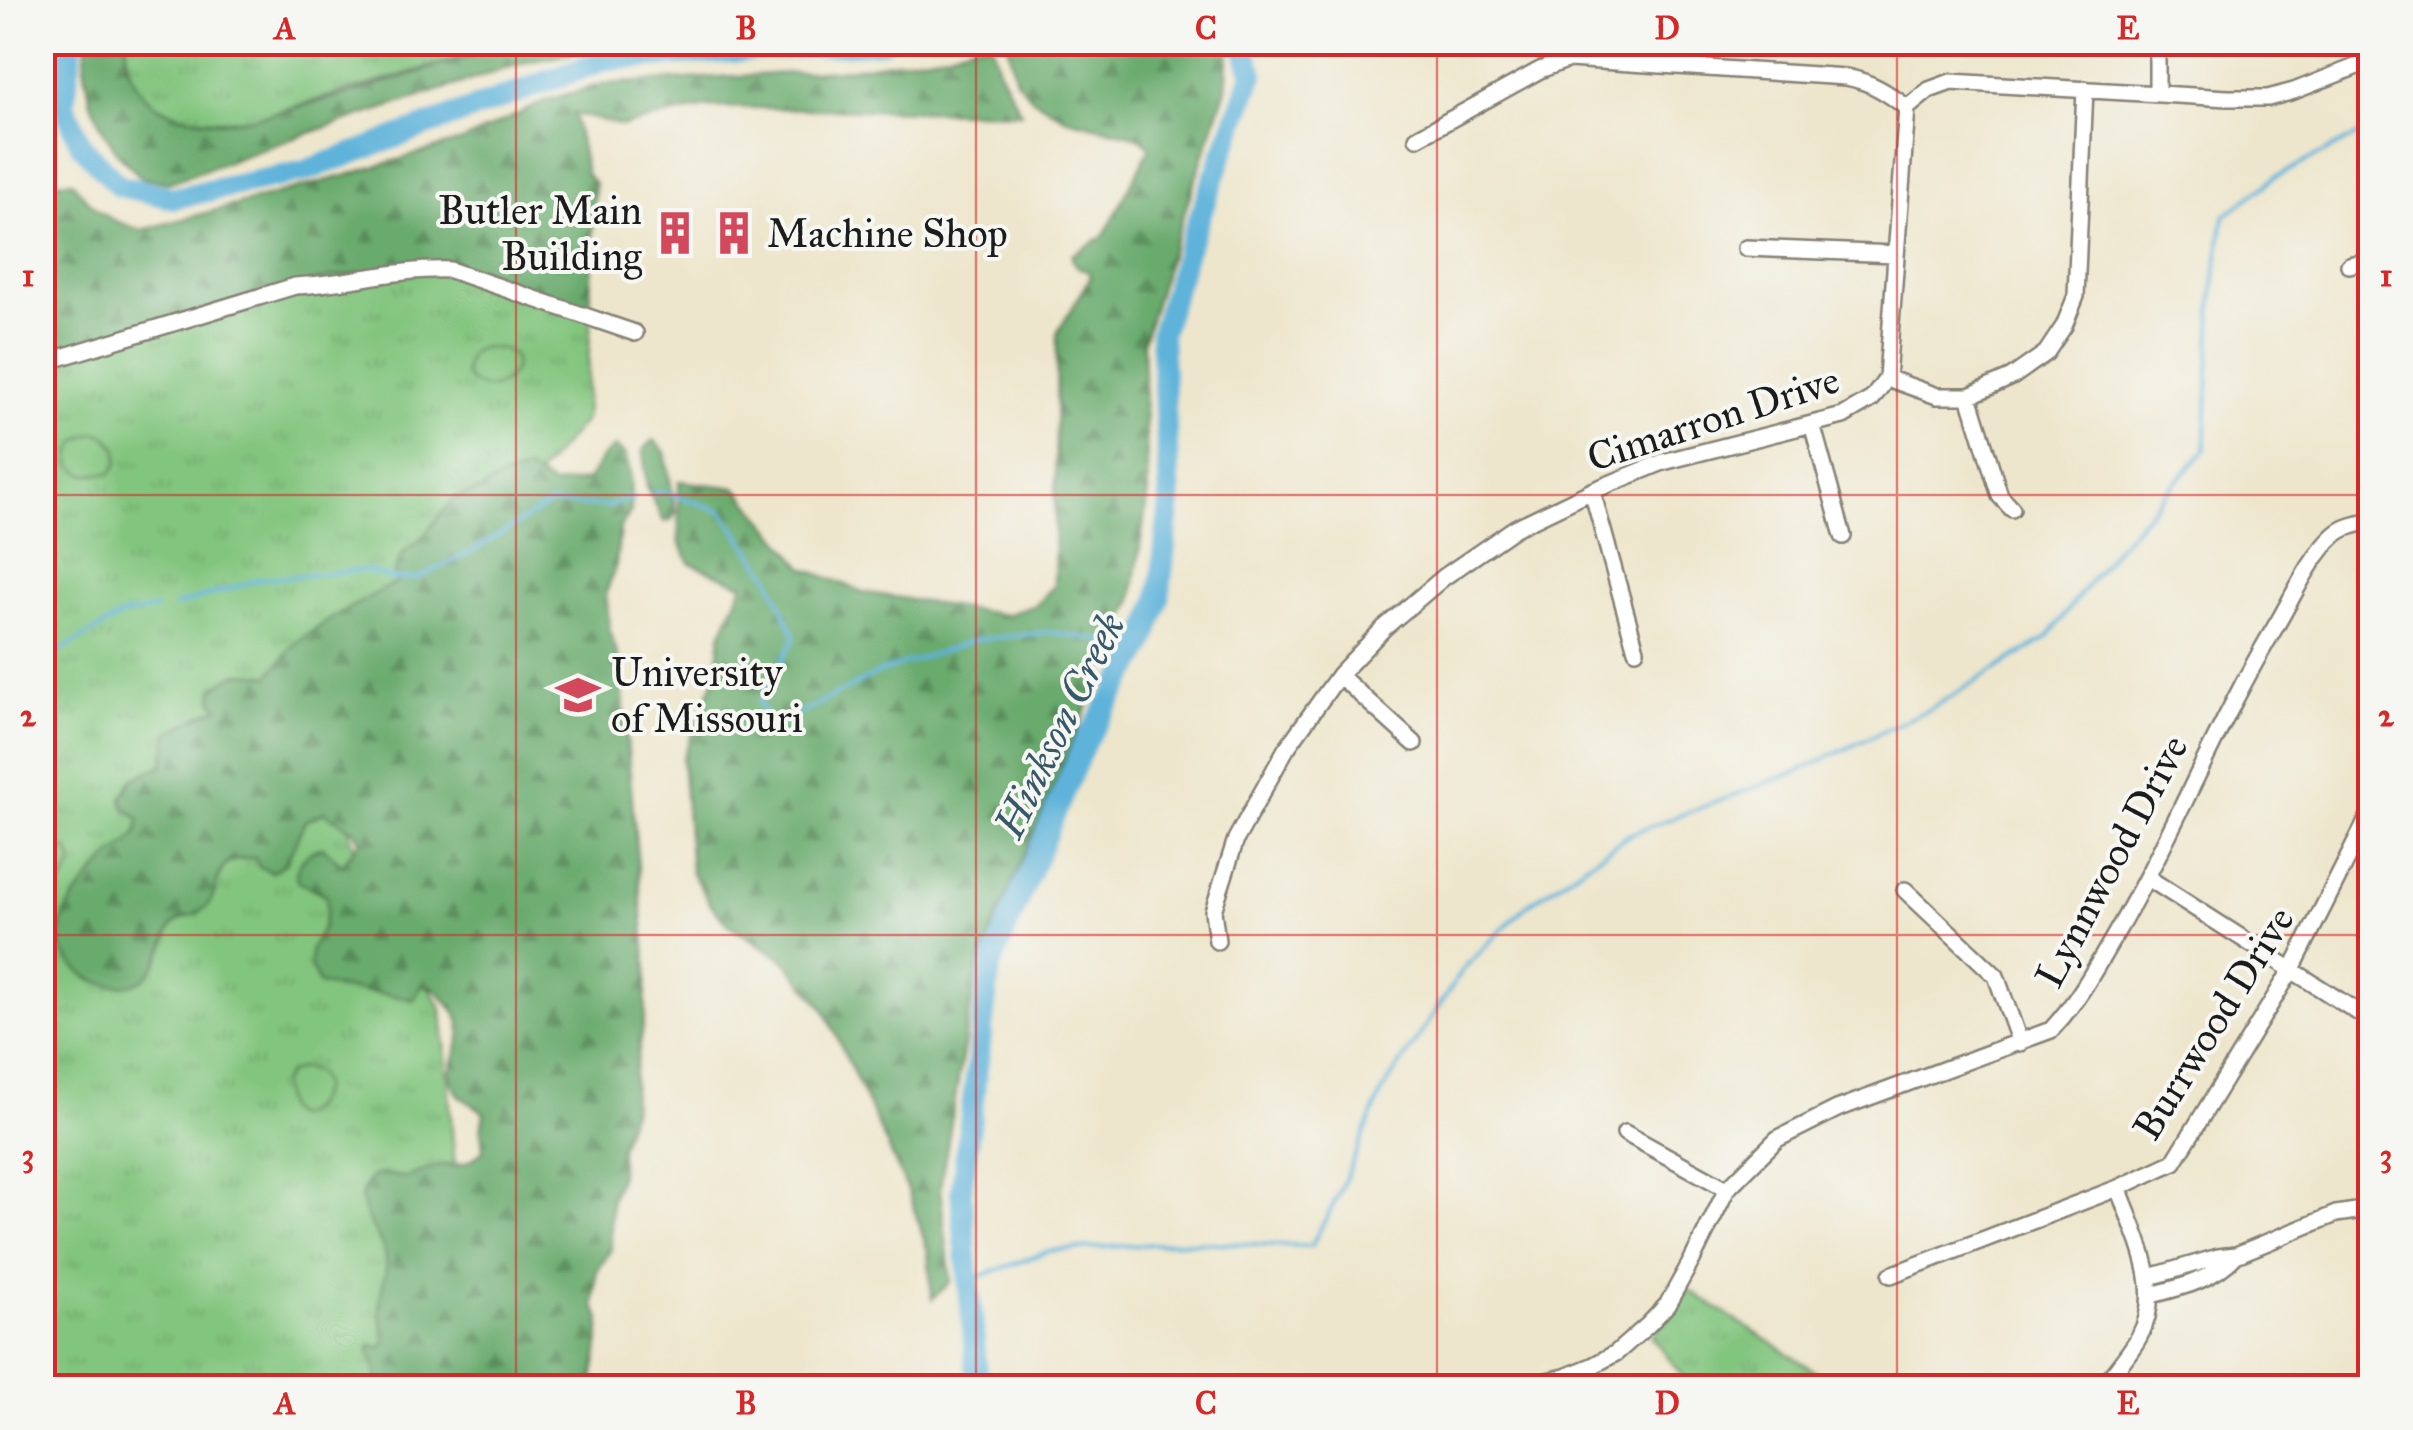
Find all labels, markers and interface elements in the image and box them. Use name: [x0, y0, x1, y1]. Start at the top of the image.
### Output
text: A: [272, 9, 296, 48]
text: B: [735, 9, 757, 48]
text: C: [1195, 9, 1217, 48]
text: D: [1654, 9, 1680, 48]
text: E: [2117, 9, 2140, 48]
place label: Butler Main Building: [438, 186, 642, 281]
building icon: Butler Main Building: [651, 209, 699, 257]
building icon: Machine Shop: [710, 209, 758, 257]
place label: Machine Shop: [767, 209, 1008, 258]
text: 1: [22, 256, 35, 295]
text: 1: [2380, 256, 2393, 295]
street label: Cimarron Drive: [1581, 355, 1845, 482]
water label: Hinkson Creek: [983, 604, 1137, 847]
place label: University of Missouri: [611, 648, 803, 743]
school or university icon: University of Missouri: [554, 671, 602, 719]
text: 2: [20, 696, 37, 735]
text: 2: [2378, 696, 2395, 735]
street label: Lynnwood Drive: [2024, 727, 2199, 996]
street label: Burrwood Drive: [2122, 897, 2305, 1149]
text: 3: [22, 1136, 34, 1175]
text: 3: [2380, 1136, 2392, 1175]
text: A: [272, 1384, 296, 1423]
text: B: [735, 1384, 757, 1423]
text: C: [1195, 1384, 1217, 1423]
text: D: [1654, 1384, 1680, 1423]
text: E: [2117, 1384, 2140, 1423]

